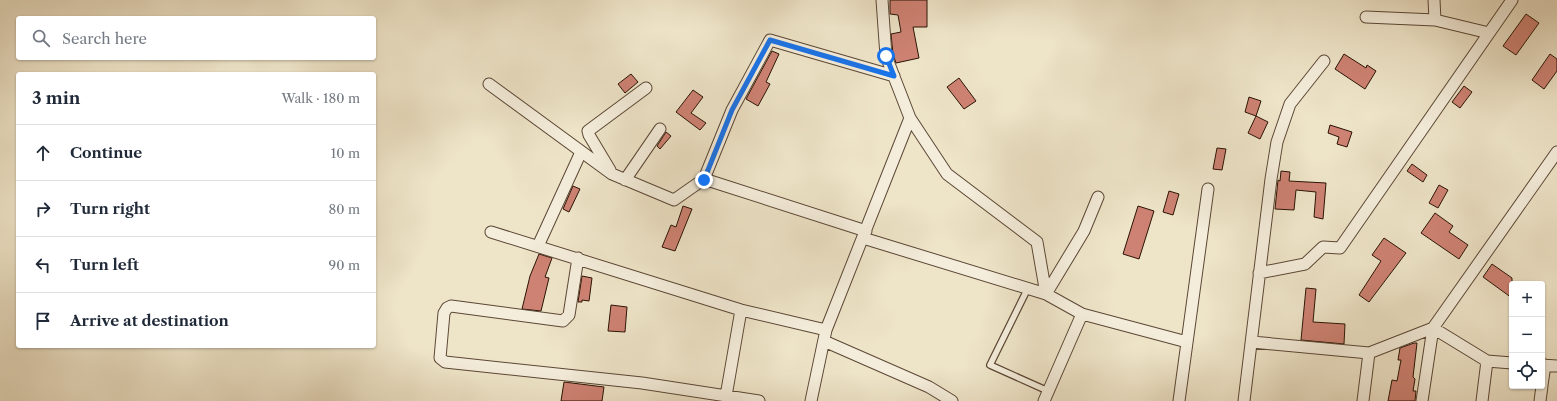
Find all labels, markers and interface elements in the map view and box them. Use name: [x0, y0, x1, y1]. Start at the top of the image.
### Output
search box: [16, 16, 376, 60]
icon: search: [30, 27, 52, 49]
text: Search here: [62, 29, 147, 48]
route start: [877, 47, 895, 65]
text: 3 min: [32, 88, 81, 108]
text: Walk · 180 m: [281, 90, 360, 106]
icon: ahead: [32, 142, 54, 164]
text: Continue: [70, 143, 142, 162]
text: 10 m: [331, 145, 360, 161]
route end: [695, 171, 713, 189]
icon: right: [32, 198, 54, 220]
text: Turn right: [70, 199, 150, 218]
text: 80 m: [328, 201, 360, 217]
icon: left: [32, 254, 54, 276]
text: Turn left: [70, 255, 139, 274]
text: 90 m: [329, 257, 360, 273]
map controls: [1509, 281, 1545, 389]
button: +: [1509, 281, 1545, 317]
icon: arrive: [32, 310, 54, 332]
text: Arrive at destination: [70, 311, 229, 330]
button: −: [1509, 317, 1545, 353]
button: locate: [1509, 353, 1545, 389]

